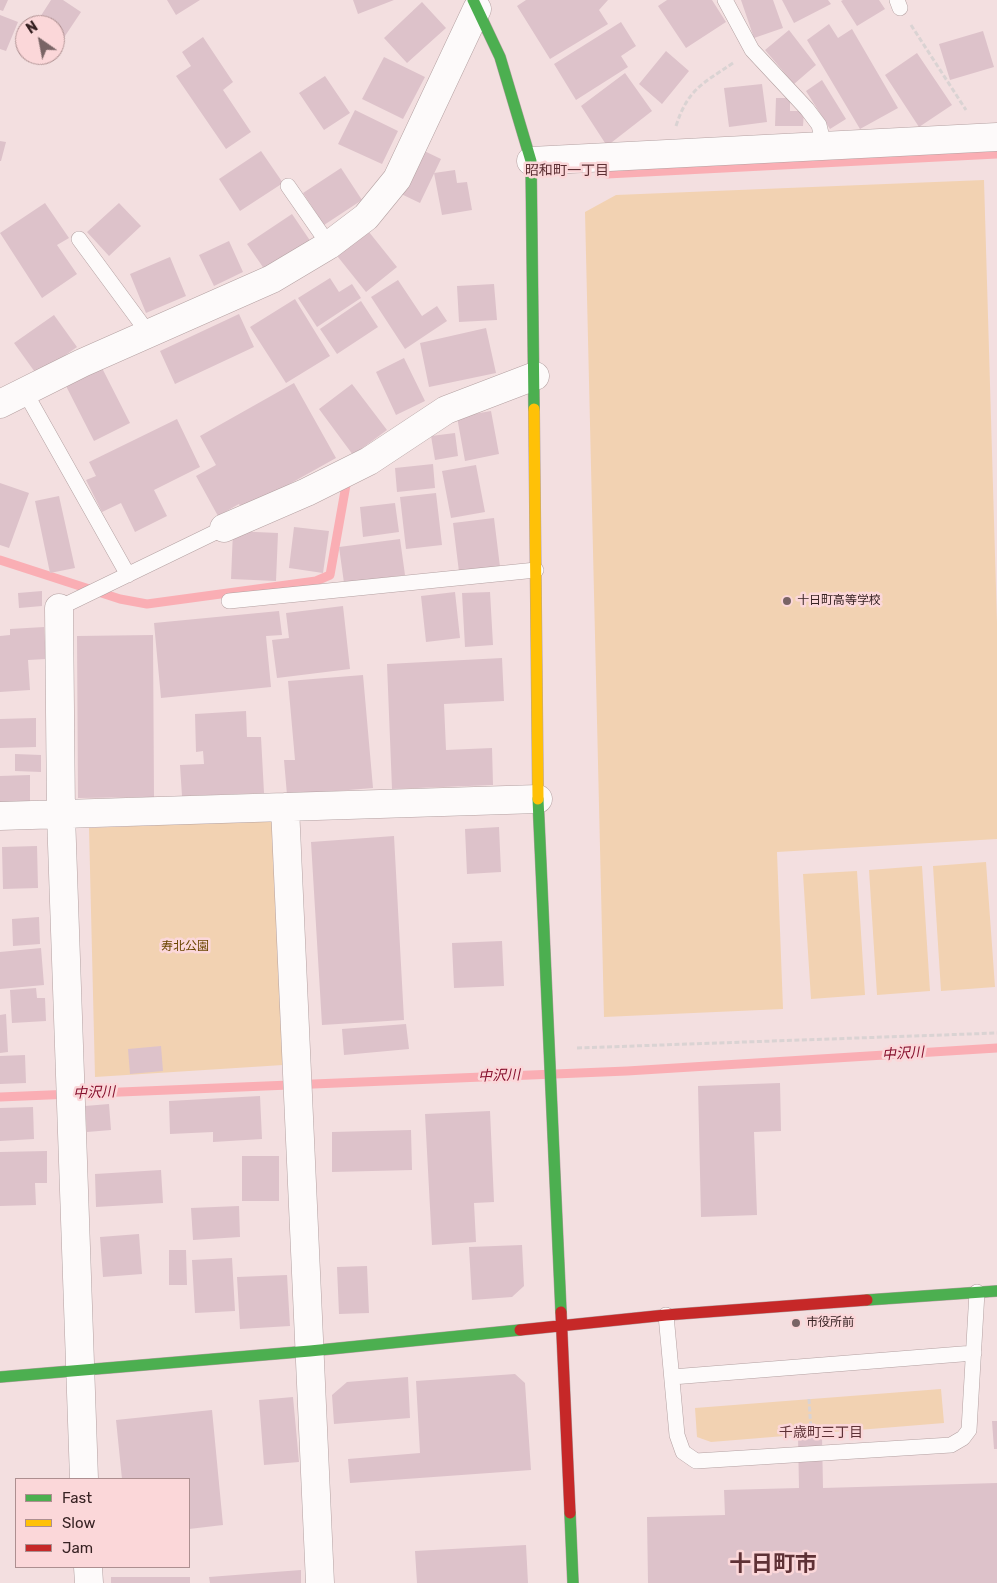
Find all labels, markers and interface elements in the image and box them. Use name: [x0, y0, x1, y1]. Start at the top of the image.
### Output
north arrow: [15, 15, 65, 65]
text: N: [23, 18, 41, 38]
district label: 昭和町一丁目: [525, 163, 609, 179]
place label: 十日町高等学校: [797, 594, 881, 608]
marker: 十日町高等学校: [781, 595, 793, 607]
park label: 寿北公園: [161, 940, 209, 954]
water label: 中沢川: [881, 1044, 925, 1064]
water label: 中沢川: [478, 1067, 520, 1085]
water label: 中沢川: [73, 1084, 115, 1102]
place label: 市役所前: [806, 1316, 854, 1330]
marker: 市役所前: [790, 1317, 802, 1329]
district label: 千歳町三丁目: [779, 1425, 863, 1441]
legend: [15, 1478, 190, 1568]
text: Fast: [62, 1489, 92, 1507]
text: Slow: [62, 1514, 95, 1532]
text: Jam: [62, 1539, 93, 1557]
district label: 十日町市: [729, 1552, 817, 1578]

